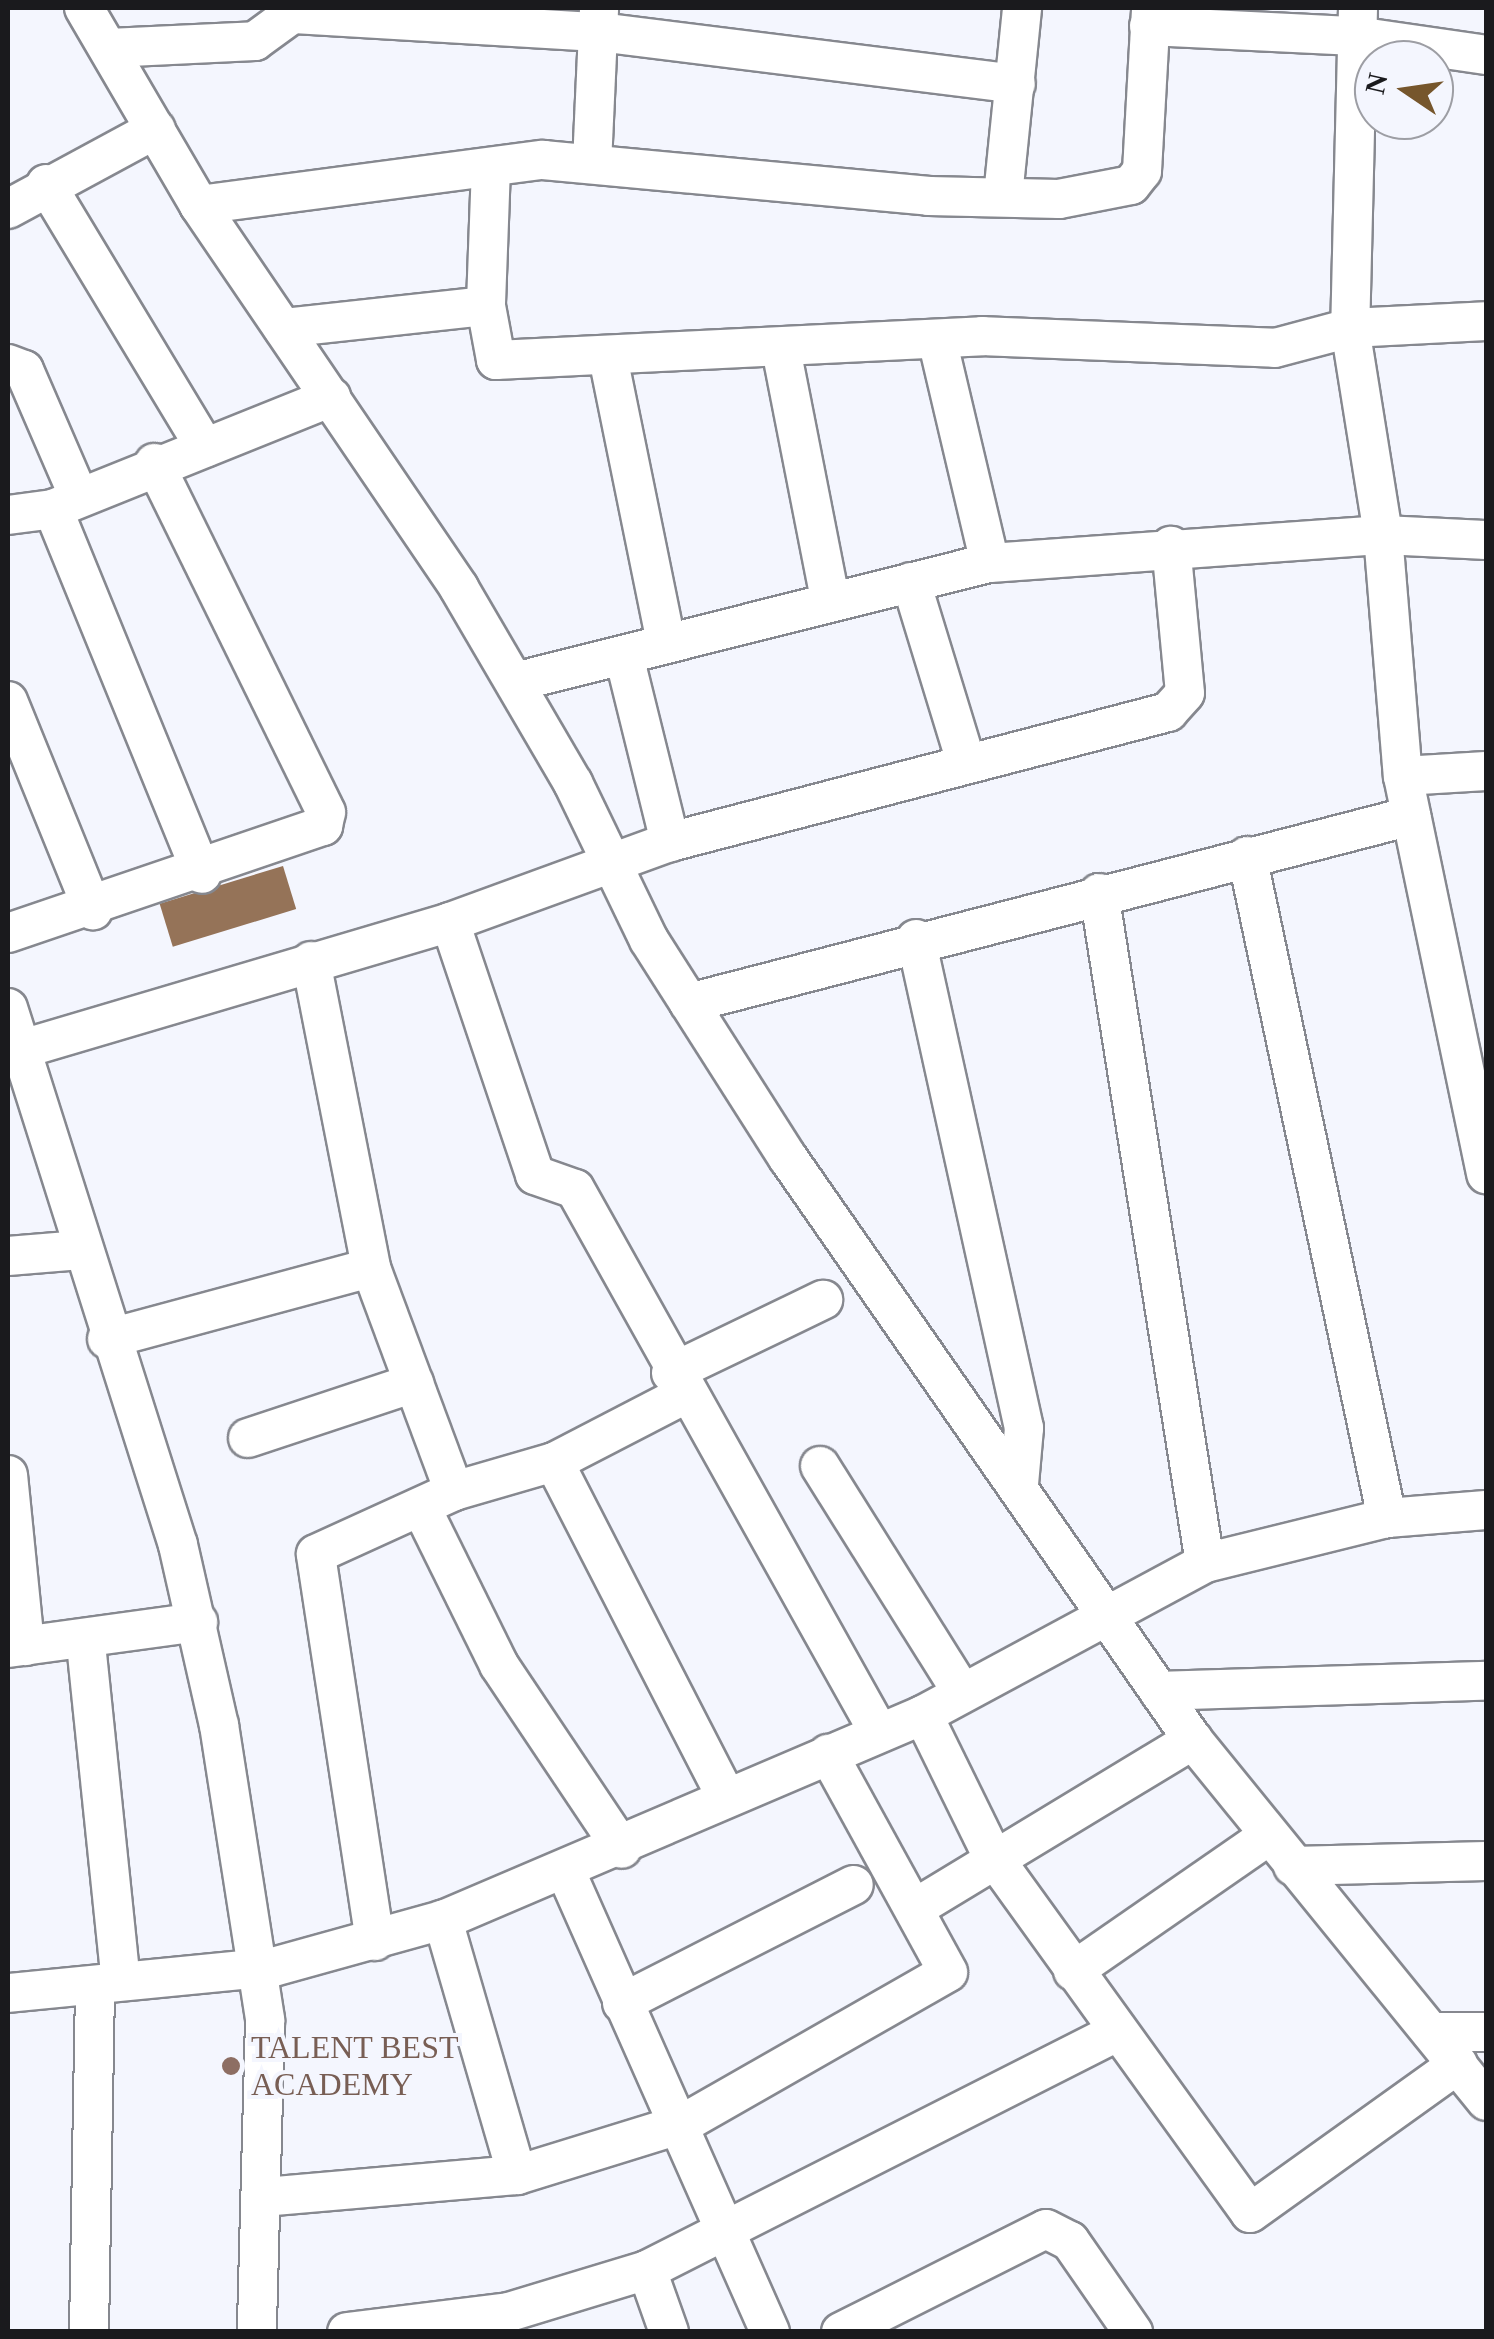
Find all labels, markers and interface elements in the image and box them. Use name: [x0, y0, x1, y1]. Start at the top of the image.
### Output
north arrow: [1354, 40, 1454, 140]
text: N: [1359, 70, 1394, 97]
place label: TALENT BEST ACADEMY: [251, 2029, 459, 2104]
marker: TALENT BEST ACADEMY: [220, 2055, 242, 2077]

